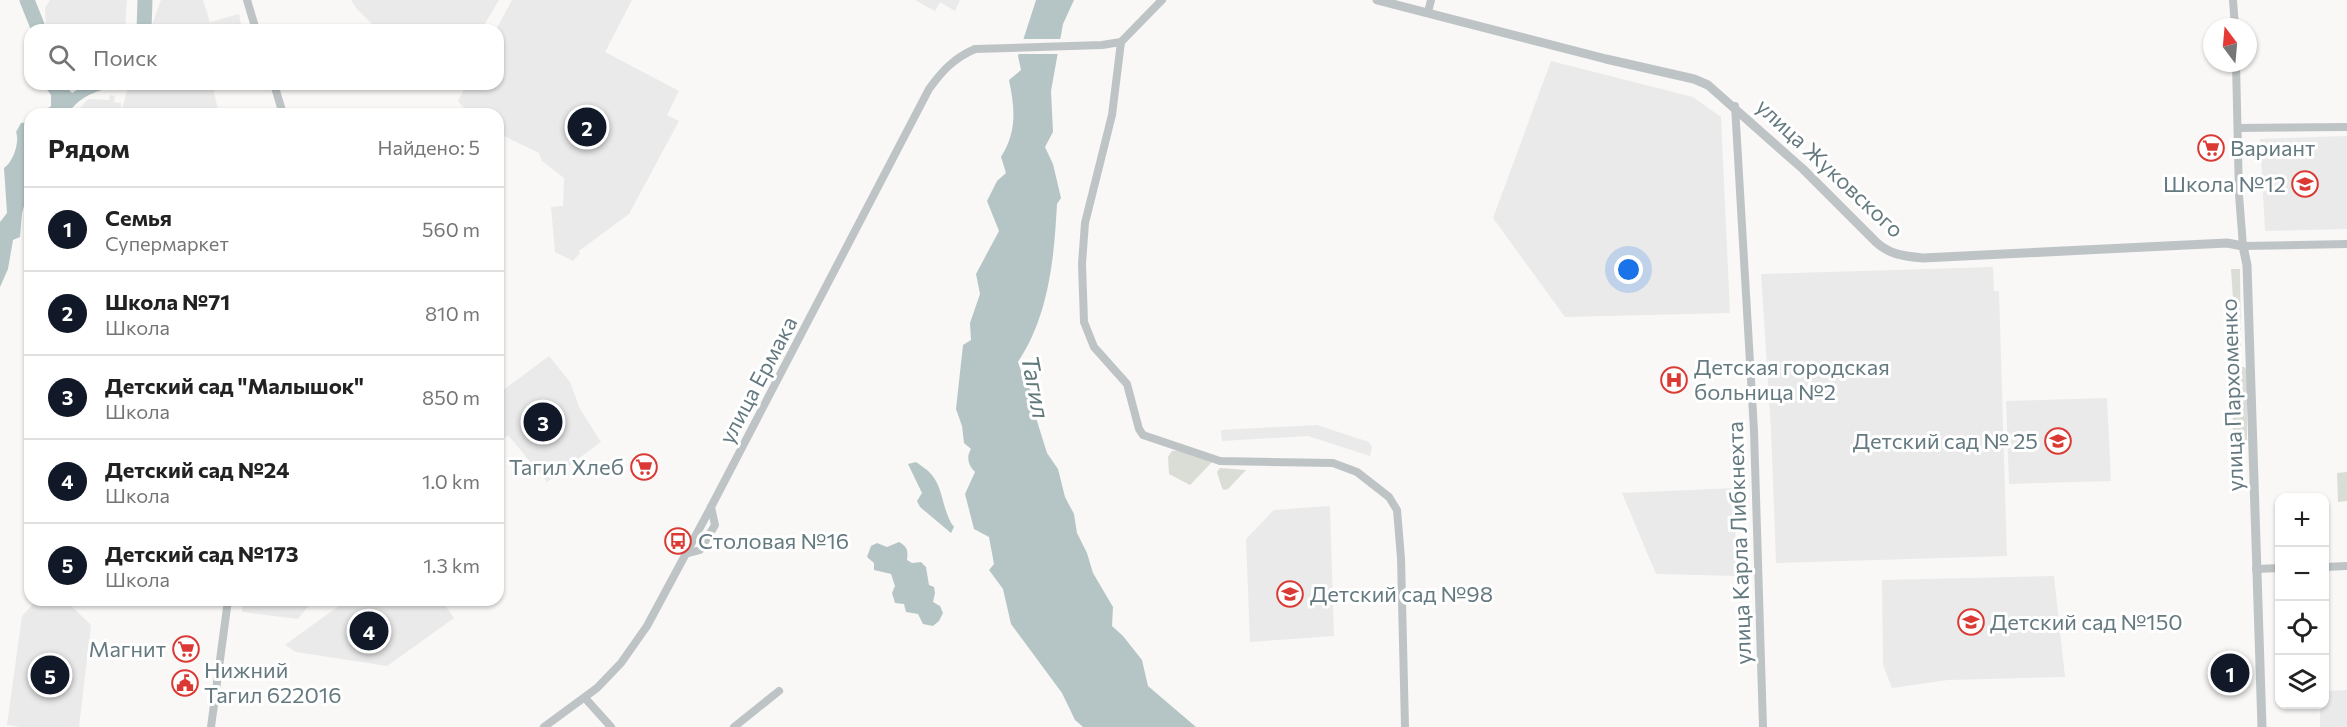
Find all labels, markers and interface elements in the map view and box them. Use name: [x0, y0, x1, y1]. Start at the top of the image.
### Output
north arrow: [2203, 18, 2257, 72]
search box: [24, 24, 504, 90]
icon: search: [45, 41, 78, 74]
text: Поиск: [93, 44, 158, 71]
street label: улица Жуковского: [1751, 92, 1910, 243]
pin: 2: [568, 104, 606, 150]
text: Рядом: [48, 132, 130, 163]
supermarket icon: Вариант: [2196, 133, 2226, 163]
place label: Вариант: [2230, 134, 2315, 161]
text: Найдено: 5: [378, 135, 480, 159]
school or university icon: Школа №12: [2290, 169, 2320, 199]
place label: Школа №12: [2163, 170, 2286, 197]
text: Семья: [105, 204, 172, 231]
text: 1: [63, 217, 72, 241]
text: 560 m: [422, 217, 480, 241]
text: Супермаркет: [105, 231, 229, 255]
your location: [1614, 255, 1643, 284]
text: Школа №71: [105, 288, 230, 315]
street label: улица Пархоменко: [2215, 298, 2248, 492]
text: 2: [62, 301, 73, 325]
text: 810 m: [425, 301, 480, 325]
street label: улица Ермака: [713, 311, 802, 448]
text: Школа: [105, 315, 170, 339]
water label: Тагил: [1016, 353, 1057, 421]
place label: Детская городская больница №2: [1694, 353, 1890, 405]
hospital icon: Детская городская больница №2: [1659, 365, 1689, 395]
text: Детский сад "Малышок": [105, 372, 364, 399]
text: 3: [62, 385, 73, 409]
text: 850 m: [422, 385, 480, 409]
text: Школа: [105, 399, 170, 423]
pin: 3: [524, 400, 562, 444]
street label: улица Карла Либкнехта: [1721, 421, 1756, 665]
school or university icon: Детский сад № 25: [2043, 426, 2073, 456]
place label: Детский сад № 25: [1853, 427, 2038, 454]
supermarket icon: Тагил Хлеб: [629, 452, 659, 482]
place label: Тагил Хлеб: [509, 453, 624, 480]
text: Детский сад №24: [105, 456, 290, 483]
text: 4: [61, 469, 74, 493]
text: 1.0 km: [422, 469, 480, 493]
text: Школа: [105, 483, 170, 507]
map controls: [2275, 493, 2329, 709]
button: +: [2275, 493, 2329, 547]
bus stop icon: Столовая №16: [663, 526, 693, 556]
place label: Столовая №16: [698, 527, 849, 554]
text: Детский сад №173: [105, 540, 299, 567]
button: −: [2275, 547, 2329, 601]
text: 5: [62, 553, 73, 577]
text: 1.3 km: [423, 553, 480, 577]
text: Школа: [105, 567, 170, 591]
school or university icon: Детский сад №98: [1275, 579, 1305, 609]
place label: Детский сад №98: [1310, 580, 1493, 607]
button: locate: [2275, 601, 2329, 655]
school or university icon: Детский сад №150: [1956, 607, 1986, 637]
pin: 4: [350, 608, 388, 654]
place label: Детский сад №150: [1990, 608, 2183, 635]
supermarket icon: Магнит: [171, 634, 201, 664]
place label: Магнит: [89, 635, 166, 662]
pin: 1: [2210, 650, 2250, 696]
pin: 5: [31, 652, 70, 698]
button: layers: [2275, 655, 2329, 709]
place label: Нижний Тагил 622016: [204, 656, 342, 708]
public building icon: Нижний Тагил 622016: [170, 668, 200, 698]

